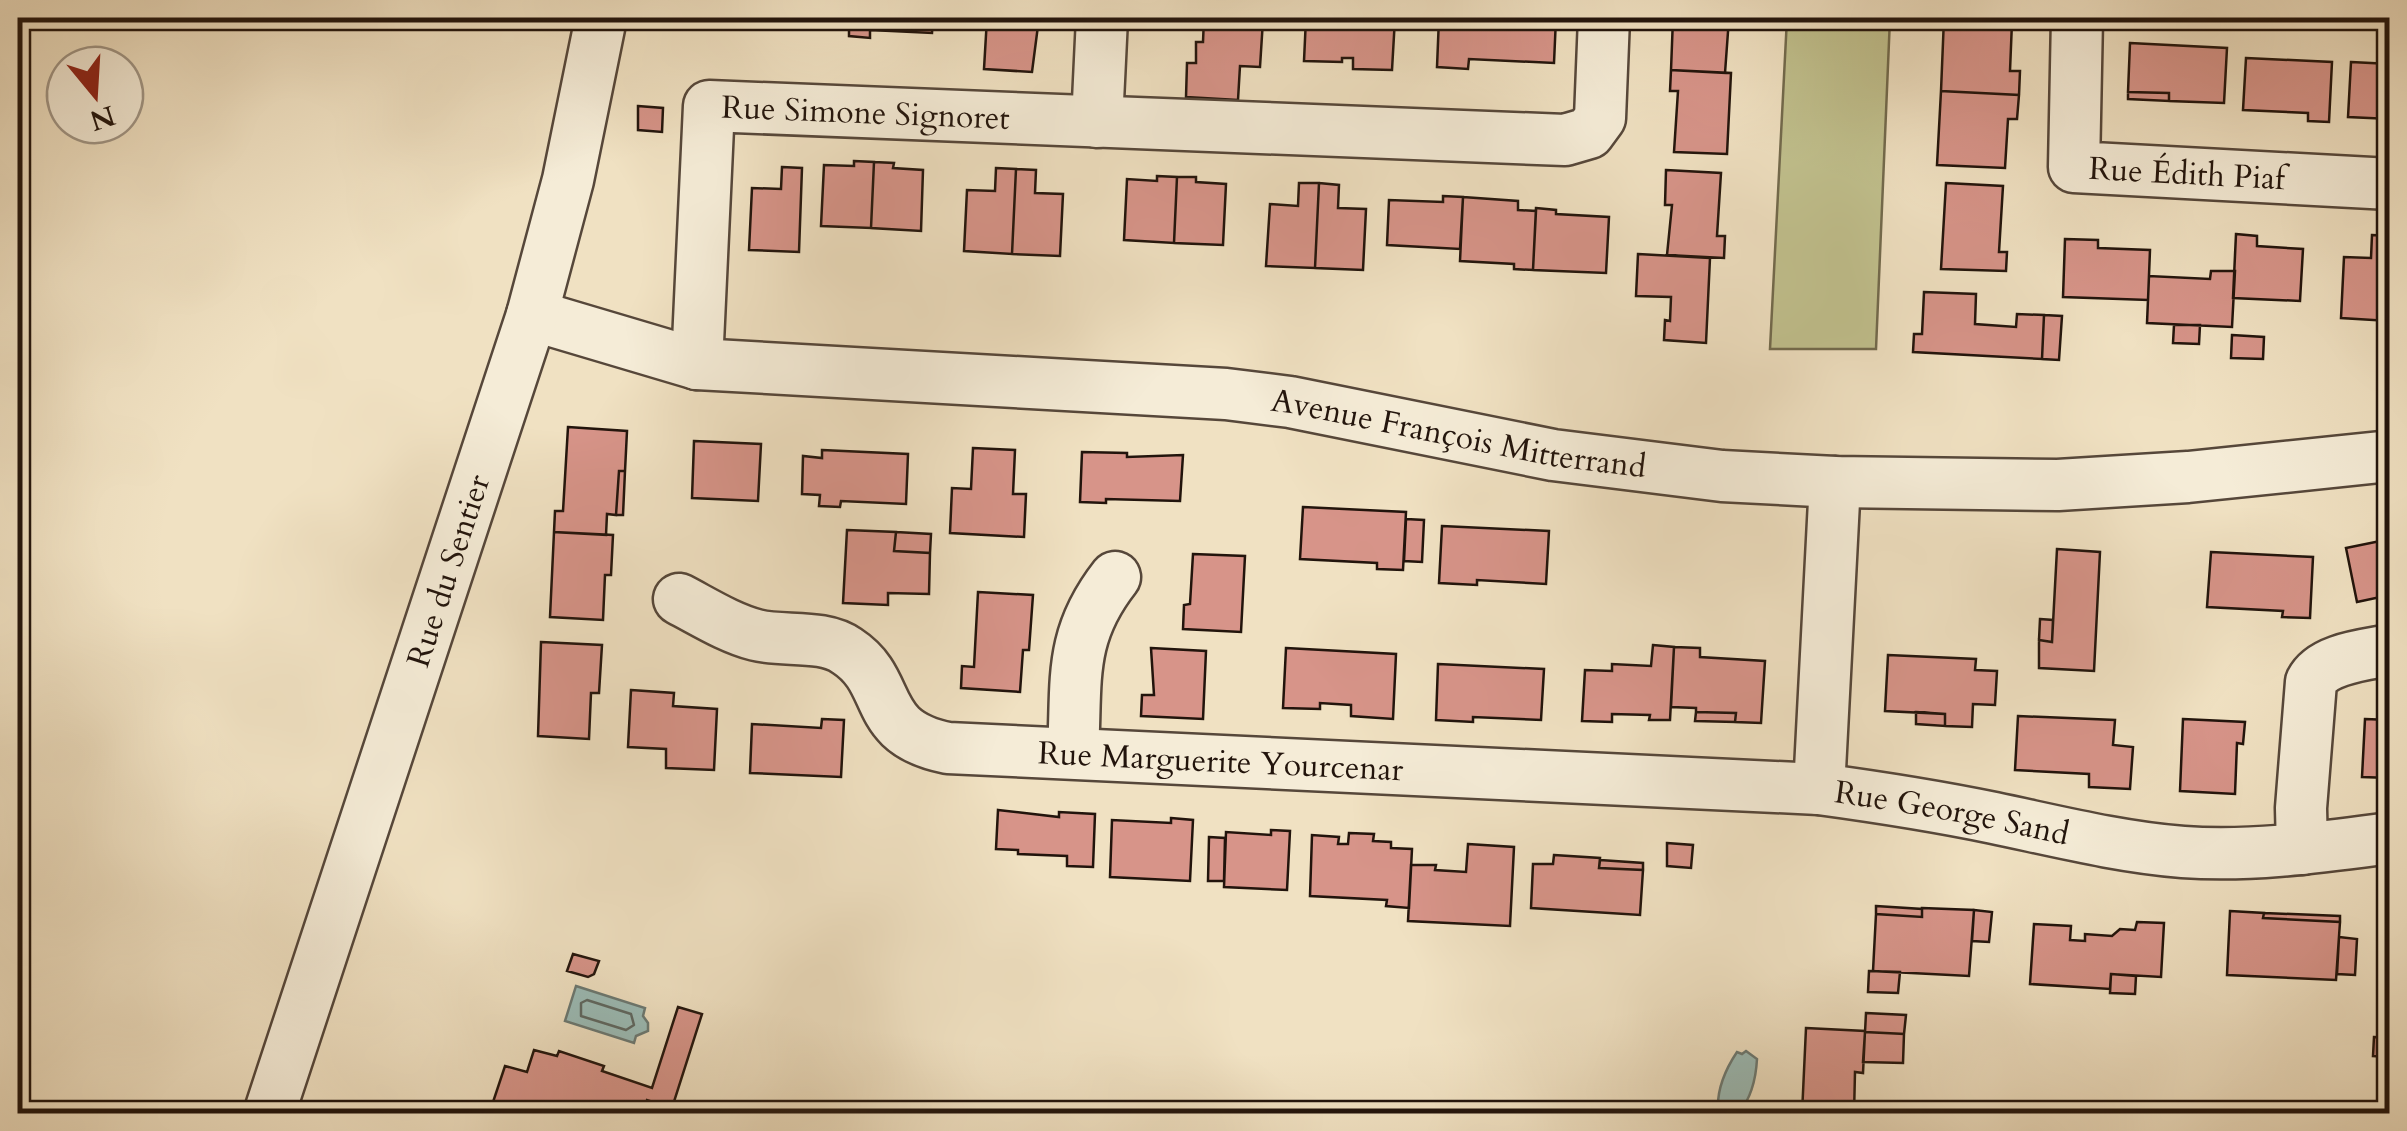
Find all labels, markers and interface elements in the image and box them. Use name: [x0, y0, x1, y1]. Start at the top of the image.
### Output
north arrow: [45, 45, 145, 145]
street label: Rue Simone Signoret: [721, 86, 1010, 141]
text: N: [85, 96, 120, 140]
street label: Rue Édith Piaf: [2088, 147, 2291, 202]
street label: Avenue François Mitterrand: [1268, 379, 1648, 489]
street label: Rue du Sentier: [397, 469, 501, 673]
street label: Rue Marguerite Yourcenar: [1037, 731, 1405, 792]
street label: Rue George Sand: [1832, 770, 2073, 857]

